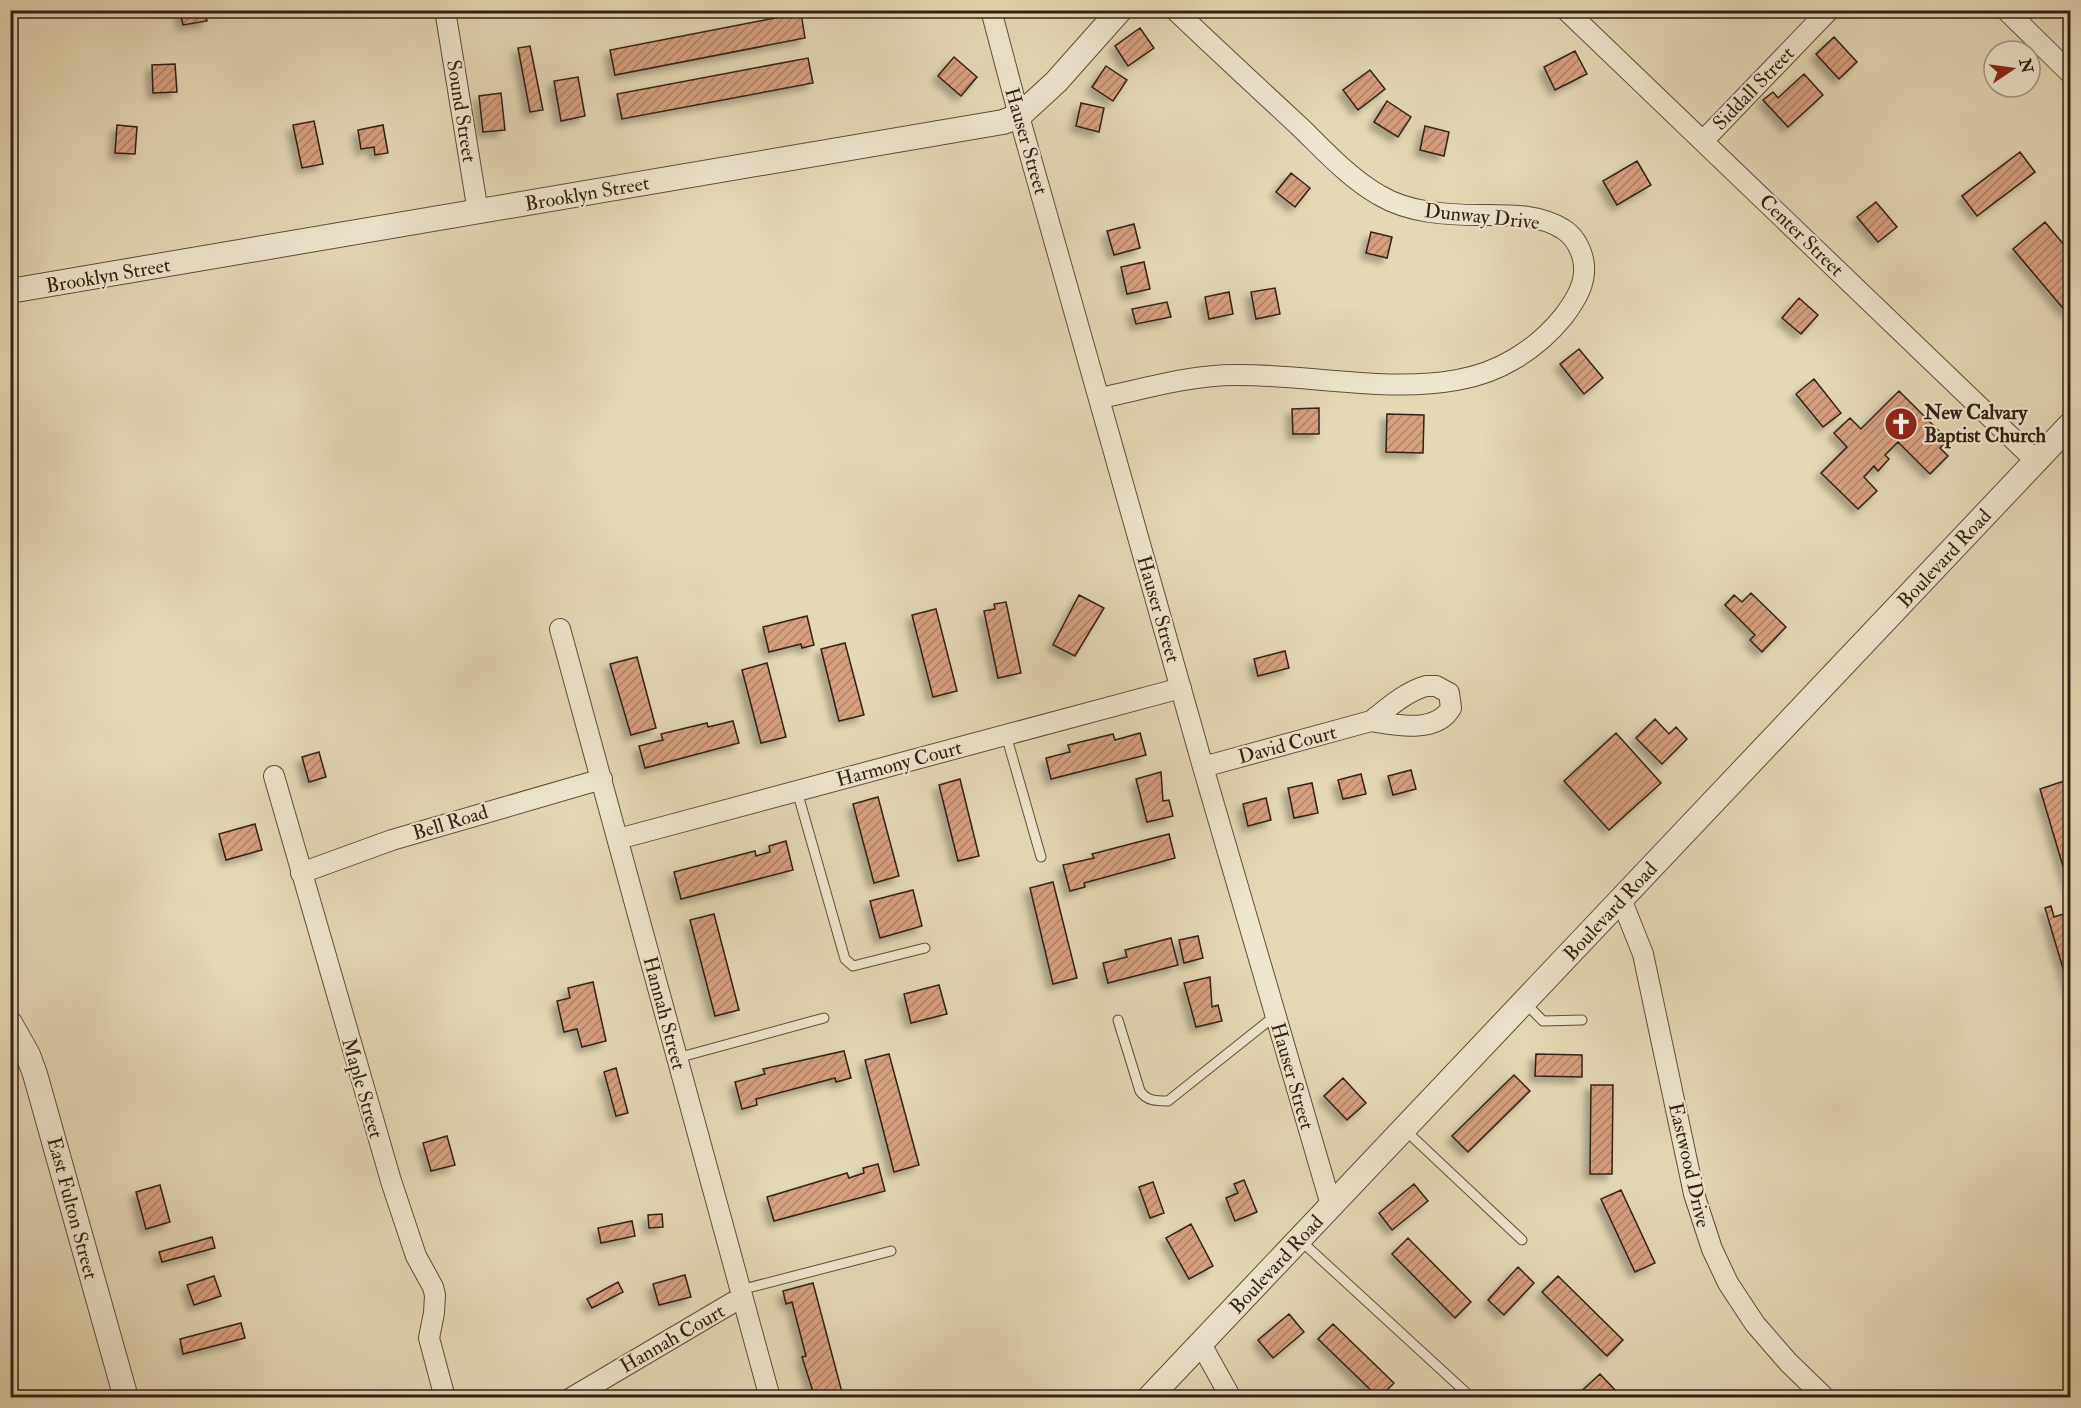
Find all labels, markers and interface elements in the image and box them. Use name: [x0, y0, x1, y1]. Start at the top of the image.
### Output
north arrow: [1982, 39, 2042, 99]
street label: Siddall Street: [1707, 41, 1800, 135]
text: N: [2014, 56, 2037, 76]
street label: Sound Street: [441, 58, 482, 165]
street label: Hauser Street: [999, 85, 1054, 198]
street label: Brooklyn Street: [523, 170, 652, 217]
street label: Center Street: [1754, 189, 1850, 282]
street label: Dunway Drive: [1423, 198, 1541, 235]
street label: Brooklyn Street: [44, 252, 173, 299]
place label: New Calvary Baptist Church: [1923, 400, 2047, 449]
church icon: New Calvary Baptist Church: [1883, 406, 1919, 442]
street label: Boulevard Road: [1892, 503, 1997, 613]
street label: Hauser Street: [1131, 553, 1186, 666]
street label: David Court: [1235, 719, 1339, 770]
street label: Harmony Court: [834, 735, 965, 792]
street label: Bell Road: [409, 799, 491, 846]
street label: Boulevard Road: [1558, 856, 1663, 966]
street label: Hannah Street: [637, 954, 692, 1073]
street label: Hauser Street: [1265, 1020, 1320, 1133]
street label: Maple Street: [335, 1035, 389, 1142]
street label: Eastwood Drive: [1663, 1100, 1716, 1230]
street label: East Fulton Street: [42, 1134, 104, 1283]
street label: Boulevard Road: [1224, 1209, 1329, 1319]
street label: Hannah Court: [615, 1298, 729, 1378]

